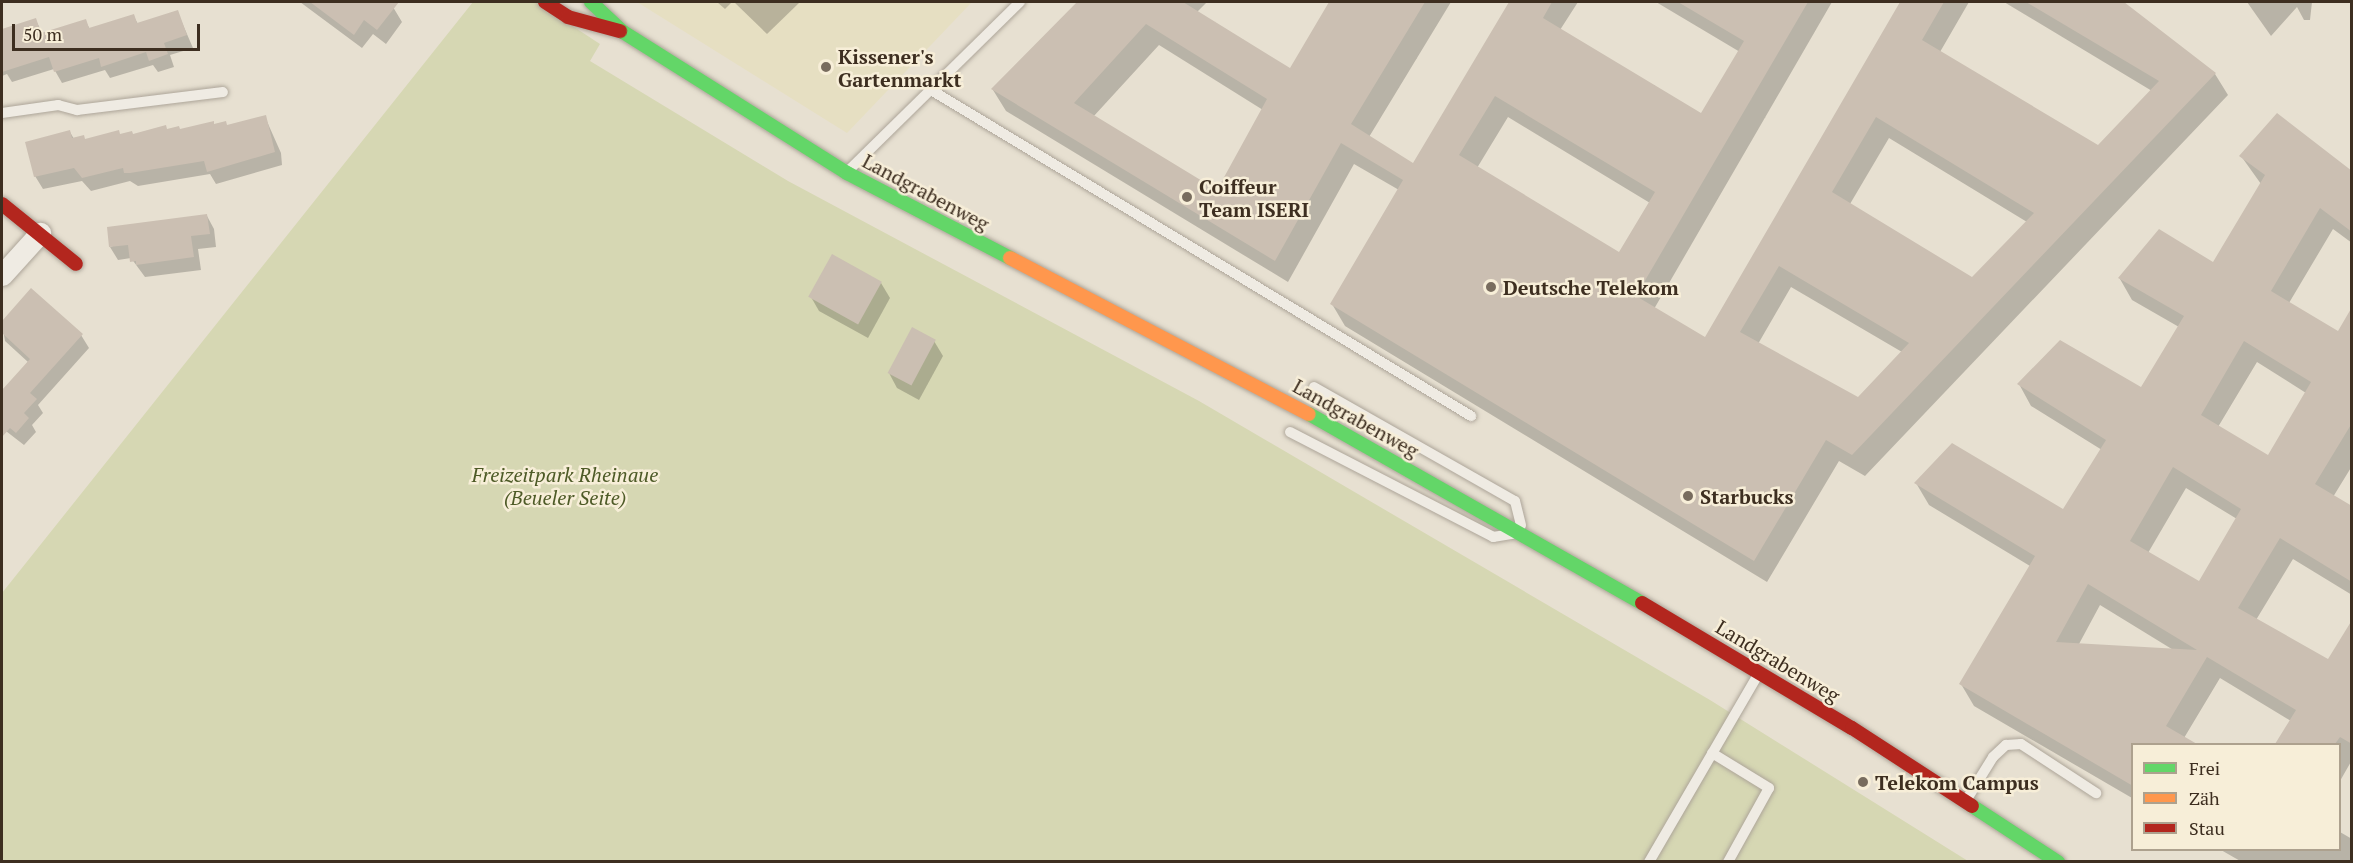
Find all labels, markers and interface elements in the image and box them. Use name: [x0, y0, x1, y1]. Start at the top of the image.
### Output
scale bar: [15, 12, 202, 50]
text: 50 m: [23, 22, 62, 46]
place label: Kissener's Gartenmarkt: [838, 44, 961, 91]
marker: Kissener's Gartenmarkt: [819, 60, 833, 74]
street label: Landgrabenweg: [859, 149, 993, 235]
place label: Coiffeur Team ISERI: [1199, 174, 1309, 221]
marker: Coiffeur Team ISERI: [1180, 190, 1194, 204]
place label: Deutsche Telekom: [1503, 275, 1679, 299]
marker: Deutsche Telekom: [1484, 280, 1498, 294]
street label: Landgrabenweg: [1289, 374, 1423, 462]
park label: Freizeitpark Rheinaue (Beueler Seite): [472, 463, 658, 510]
place label: Starbucks: [1700, 484, 1793, 508]
marker: Starbucks: [1681, 489, 1695, 503]
street label: Landgrabenweg: [1712, 615, 1844, 707]
legend: [2131, 743, 2341, 851]
text: Frei: [2189, 756, 2220, 780]
place label: Telekom Campus: [1875, 770, 2039, 794]
marker: Telekom Campus: [1856, 775, 1870, 789]
text: Zäh: [2189, 786, 2220, 810]
text: Stau: [2189, 816, 2225, 840]

